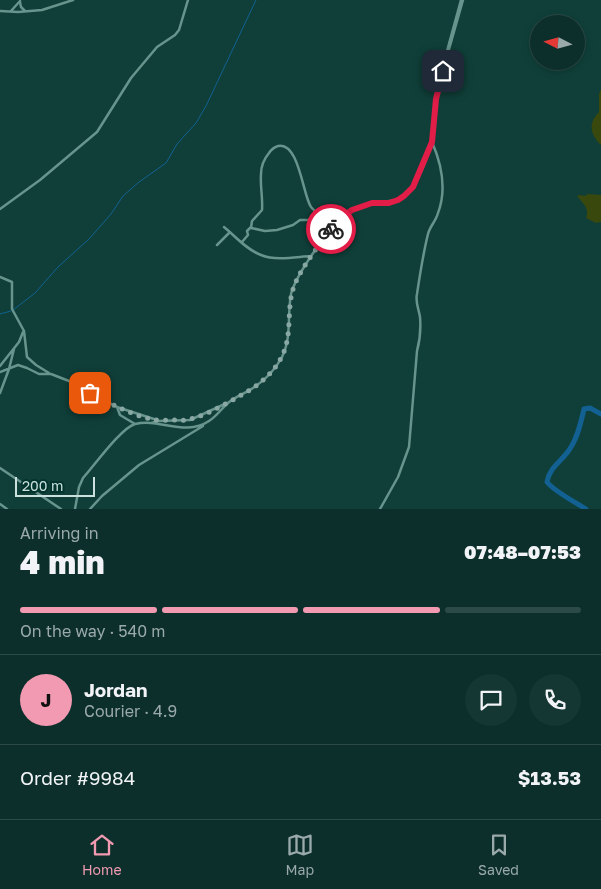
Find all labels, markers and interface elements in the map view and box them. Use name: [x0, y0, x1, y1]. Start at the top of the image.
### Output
north arrow: [530, 15, 585, 70]
map controls: [530, 15, 585, 70]
pin: [422, 50, 464, 92]
icon: home: [429, 57, 457, 85]
courier: [306, 204, 356, 254]
icon: bike: [317, 215, 345, 243]
pin: [69, 372, 111, 414]
icon: bag: [76, 379, 104, 407]
scale bar: [15, 474, 95, 497]
text: 200 m: [22, 477, 63, 494]
text: Arriving in: [20, 523, 99, 543]
text: 07:48–07:53: [464, 540, 581, 563]
text: 4 min: [20, 543, 105, 581]
text: On the way · 540 m: [20, 621, 165, 641]
button: chat: [465, 674, 517, 726]
button: phone: [529, 674, 581, 726]
text: Jordan: [84, 678, 148, 701]
text: J: [41, 688, 51, 711]
text: Courier · 4.9: [84, 701, 177, 721]
text: Order #9984: [20, 766, 135, 789]
text: $13.53: [518, 766, 581, 789]
tab: Home: [82, 831, 122, 878]
tab: Map: [286, 831, 314, 878]
tab: Saved: [478, 831, 519, 878]

